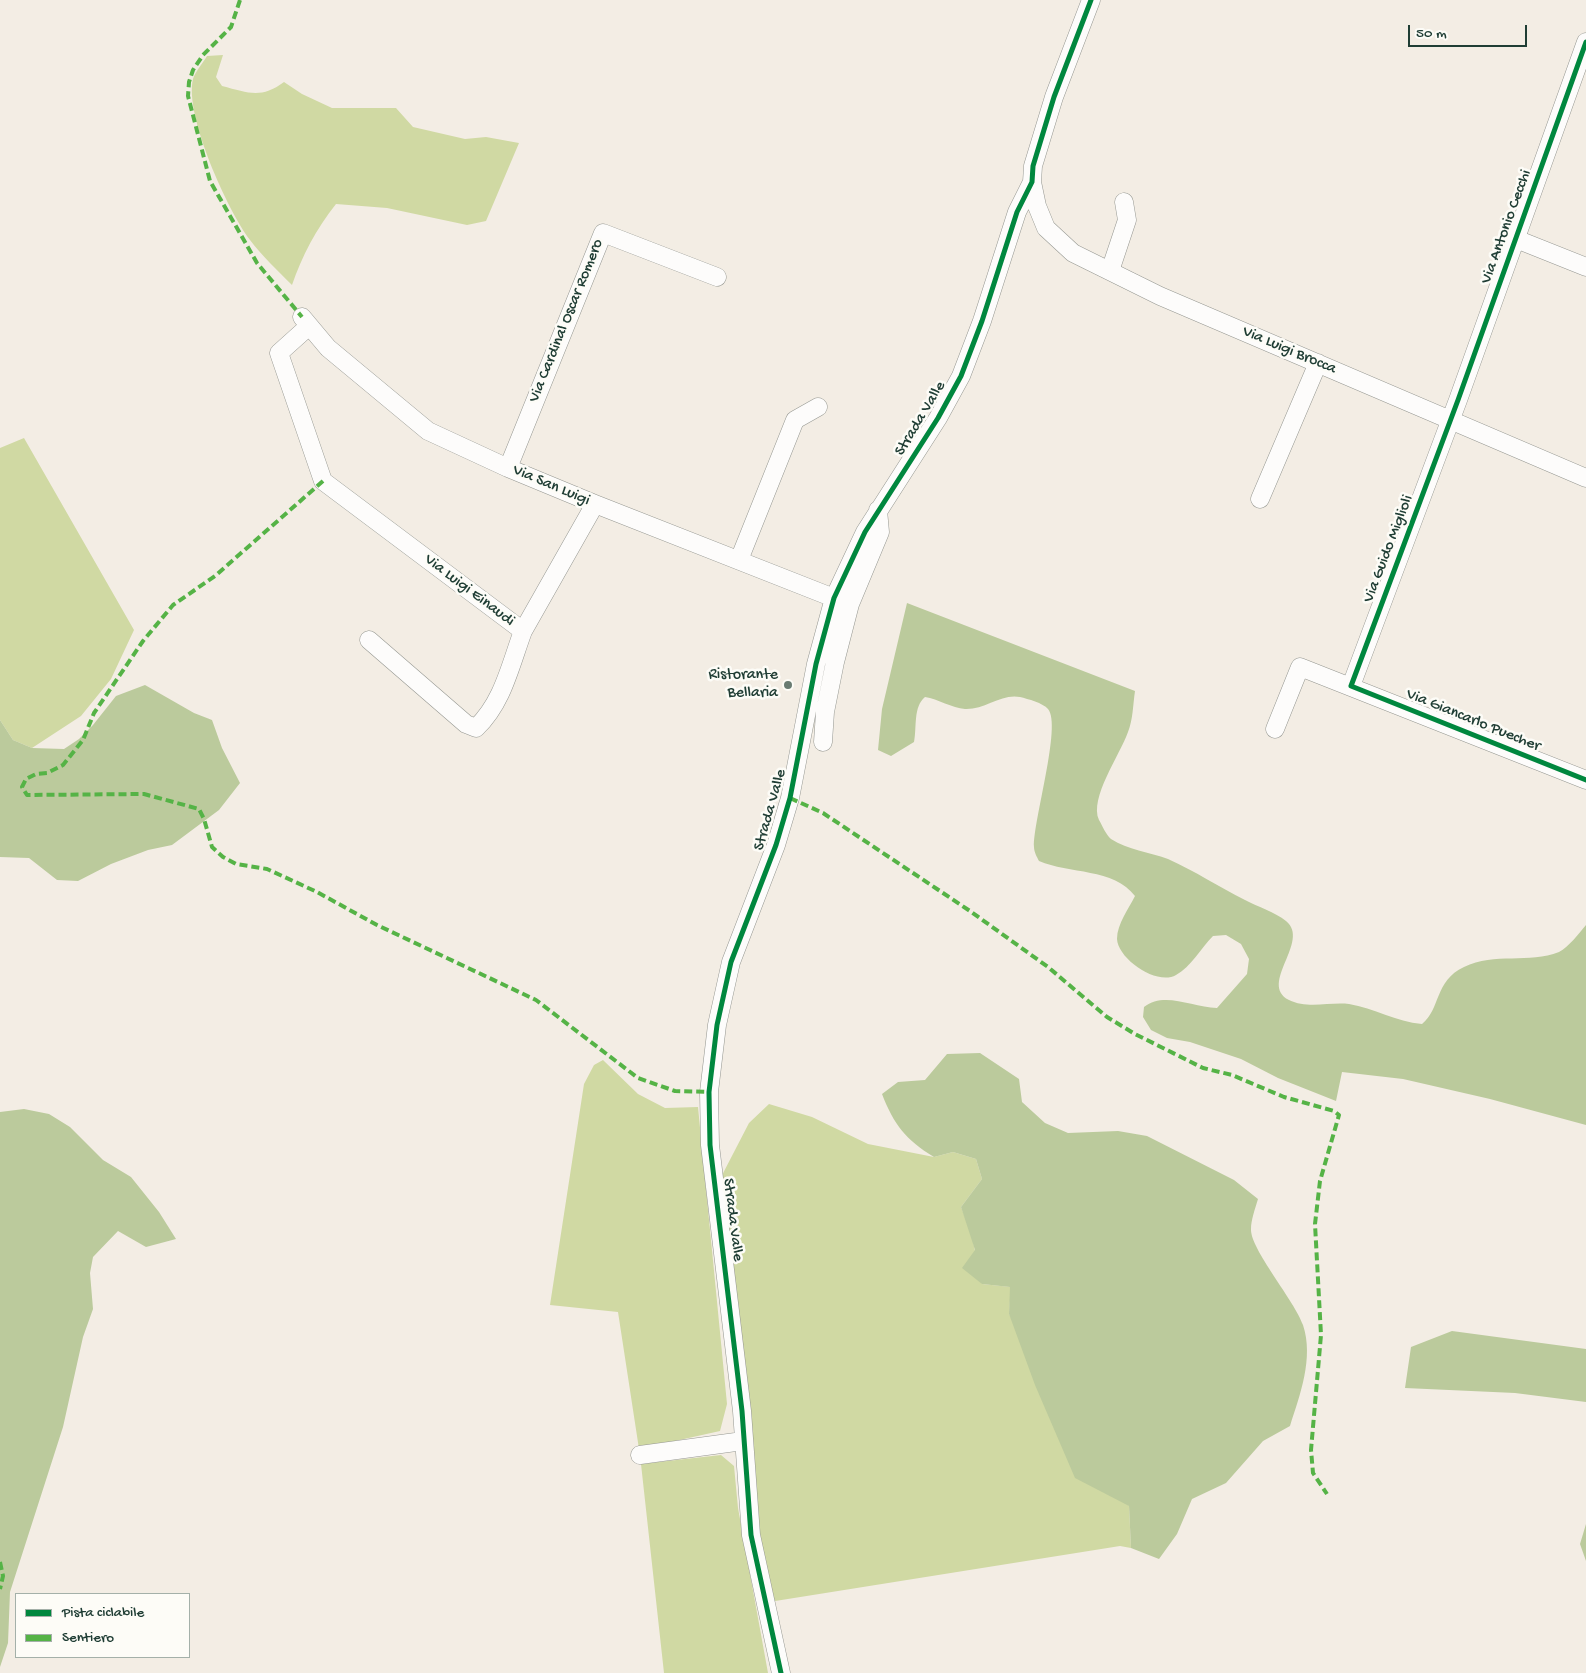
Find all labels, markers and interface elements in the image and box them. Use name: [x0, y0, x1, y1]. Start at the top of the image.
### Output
scale bar: [1411, 15, 1530, 47]
text: 50 m: [1416, 25, 1447, 43]
street label: Via Antonio Cecchi: [1477, 167, 1537, 287]
street label: Via Cardinal Oscar Romero: [525, 237, 609, 405]
street label: Via Luigi Brocca: [1239, 323, 1339, 379]
street label: Strada Valle: [891, 378, 951, 460]
street label: Via San Luigi: [509, 461, 593, 511]
street label: Via Guido Miglioli: [1360, 493, 1418, 605]
street label: Via Luigi Einaudi: [420, 551, 518, 631]
place label: Ristorante Bellaria: [708, 666, 778, 704]
marker: Ristorante Bellaria: [782, 679, 794, 691]
street label: Via Giancarlo Puecher: [1403, 685, 1543, 757]
street label: Strada Valle: [750, 767, 792, 853]
street label: Strada Valle: [717, 1177, 747, 1263]
legend: [15, 1593, 190, 1658]
text: Pista ciclabile: [62, 1604, 144, 1622]
text: Sentiero: [62, 1629, 114, 1647]

